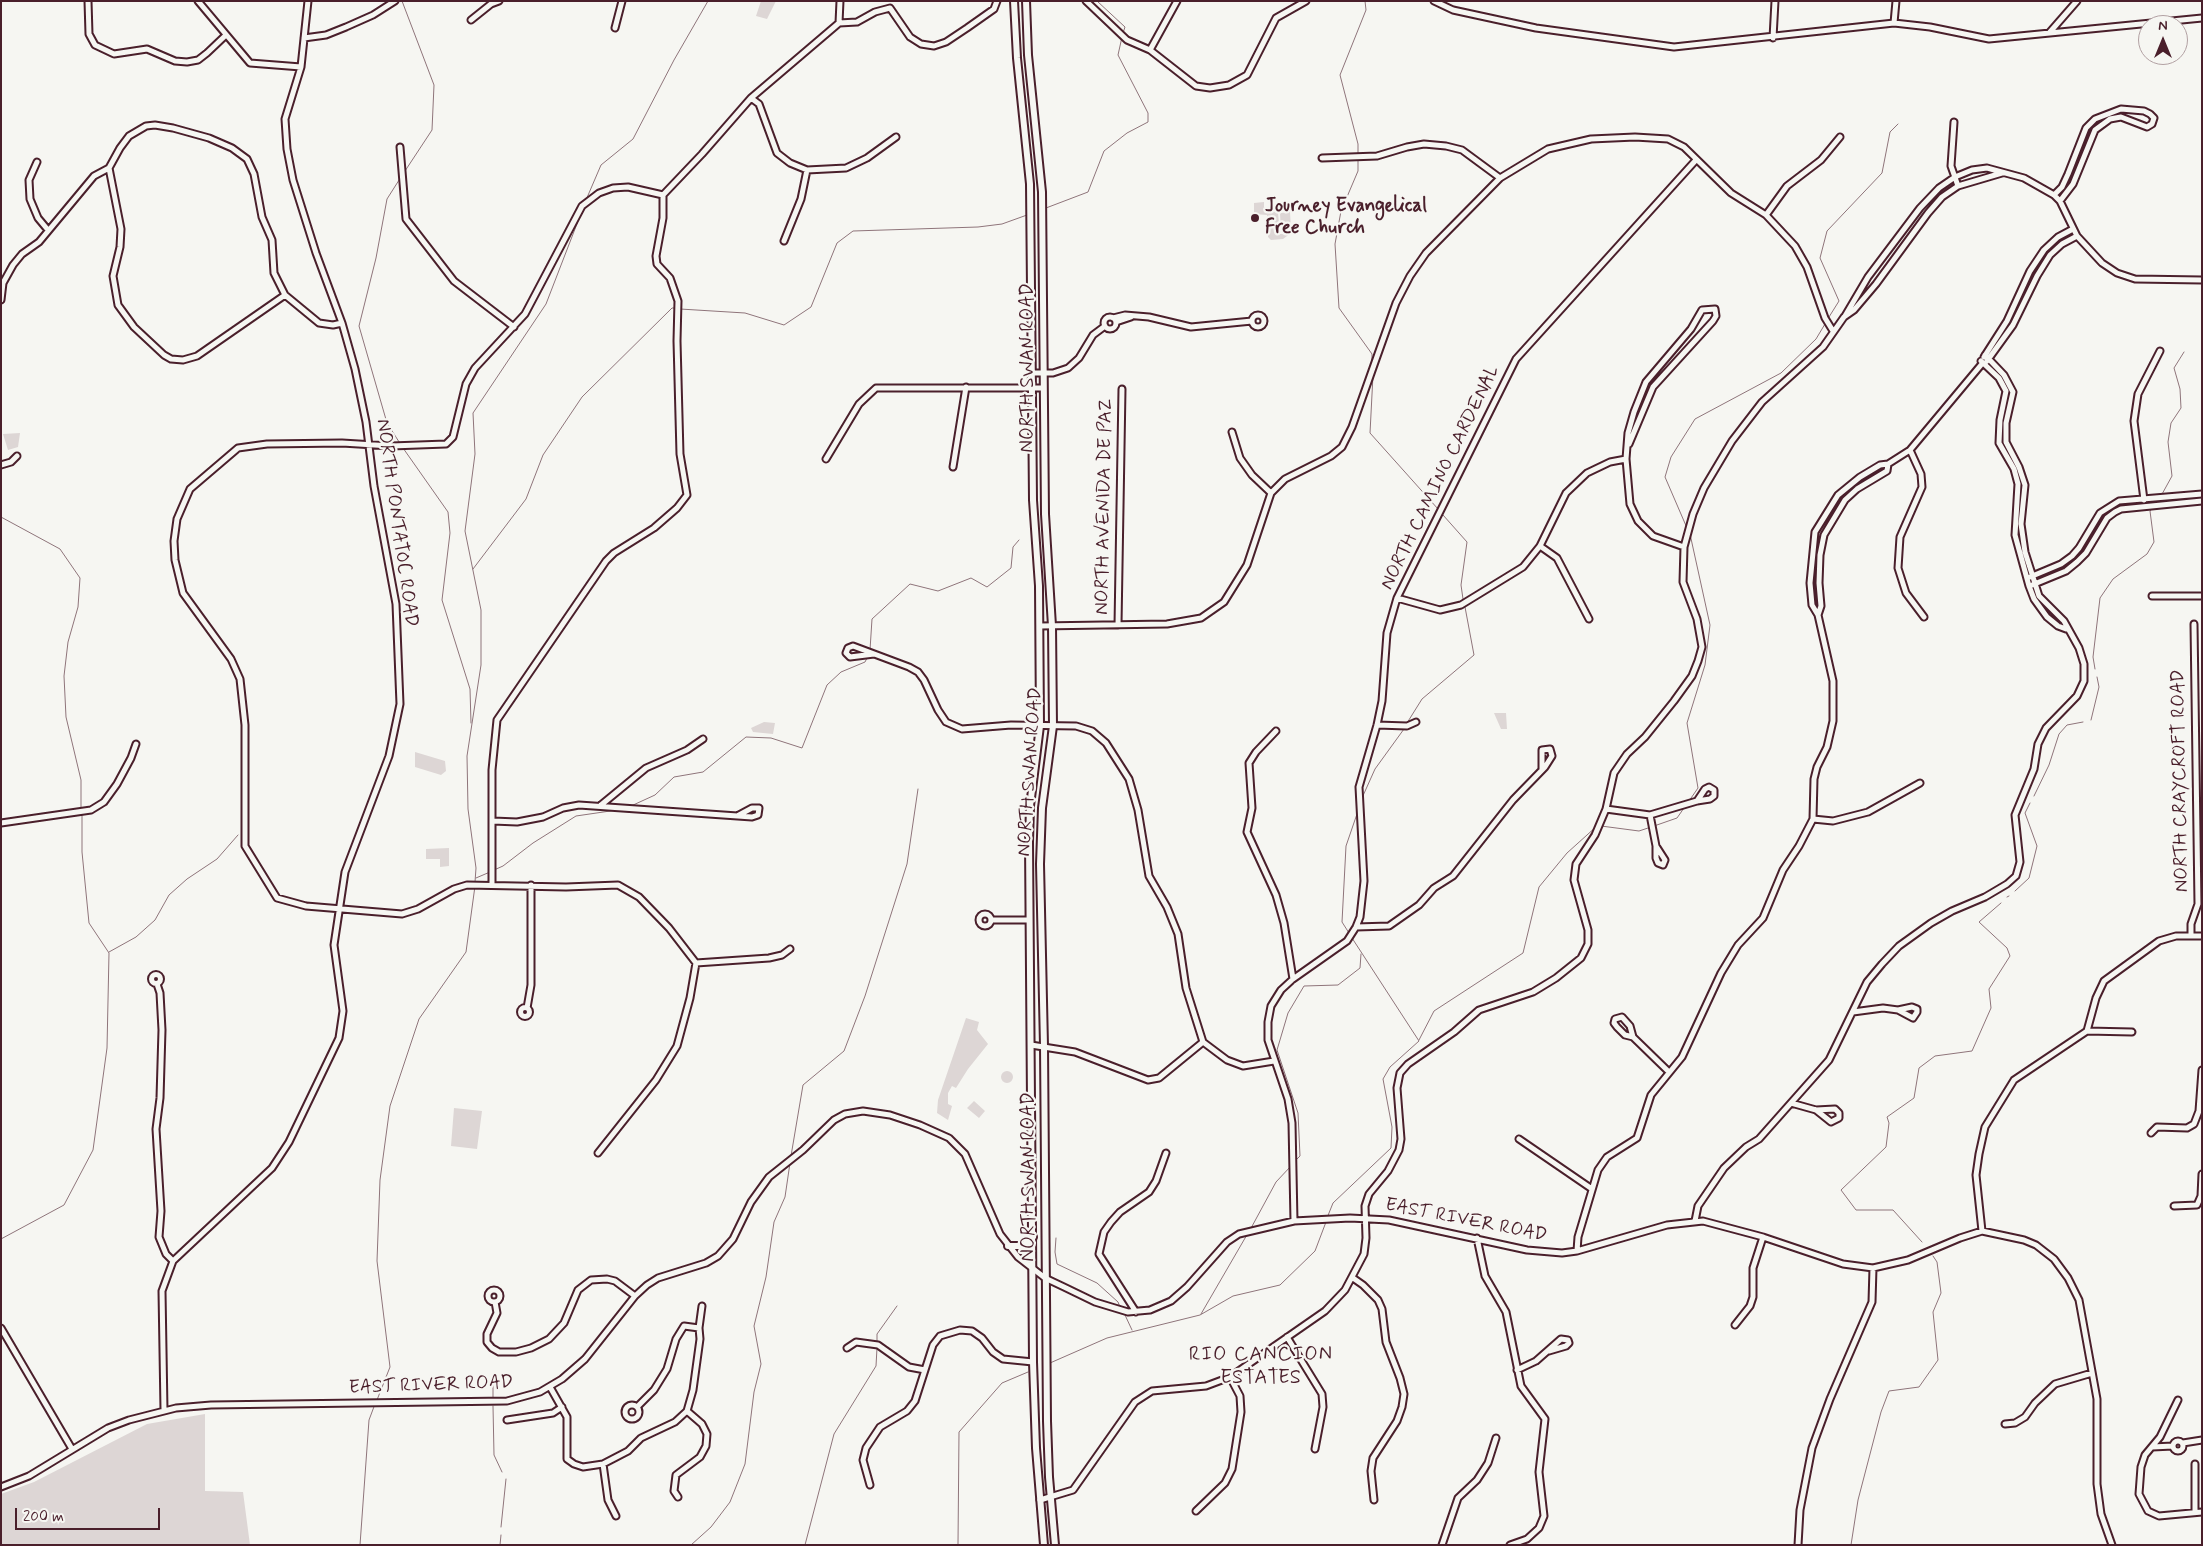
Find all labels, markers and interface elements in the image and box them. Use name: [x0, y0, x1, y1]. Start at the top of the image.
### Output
north arrow: [2138, 15, 2188, 65]
text: N: [2158, 17, 2168, 35]
place label: Journey Evangelical Free Church: [1265, 196, 1427, 240]
marker: Journey Evangelical Free Church: [1249, 212, 1261, 224]
street label: NORTH SWAN ROAD: [1018, 283, 1040, 453]
street label: NORTH CAMINO CARDENAL: [1377, 362, 1505, 594]
street label: NORTH AVENIDA DE PAZ: [1092, 399, 1118, 615]
street label: NORTH PONTATOC ROAD: [370, 417, 422, 629]
street label: NORTH CRAYCROFT ROAD: [2168, 669, 2194, 893]
street label: NORTH SWAN ROAD: [1014, 687, 1048, 857]
street label: NORTH SWAN ROAD: [1019, 1092, 1041, 1262]
street label: EAST RIVER ROAD: [1383, 1194, 1549, 1248]
district label: RIO CANCION ESTATES: [1188, 1344, 1334, 1391]
street label: EAST RIVER ROAD: [348, 1372, 514, 1400]
scale bar: [18, 1498, 162, 1530]
text: 200 m: [23, 1507, 64, 1527]

